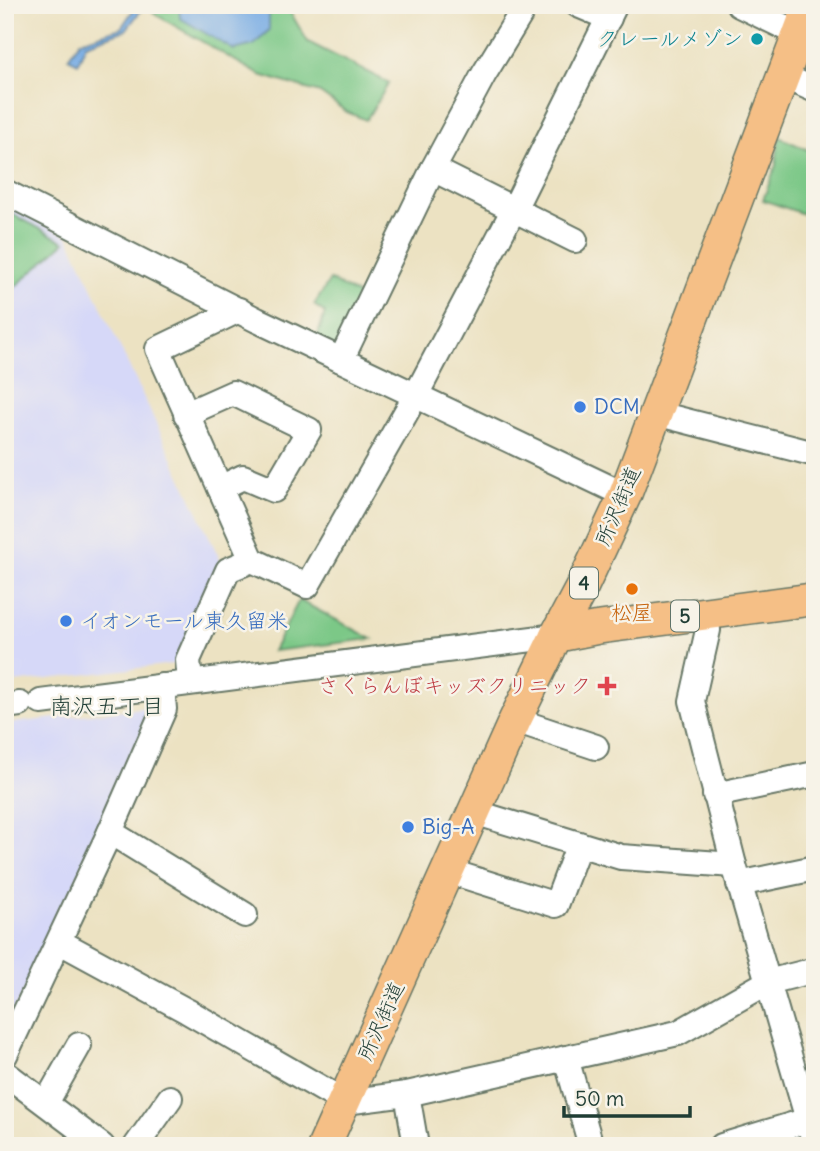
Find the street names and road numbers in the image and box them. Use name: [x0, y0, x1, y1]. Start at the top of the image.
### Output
street label: 所沢街道: [589, 462, 646, 550]
road number: 4: [570, 568, 598, 598]
road number: 5: [671, 600, 699, 632]
street label: 所沢街道: [351, 977, 410, 1065]

